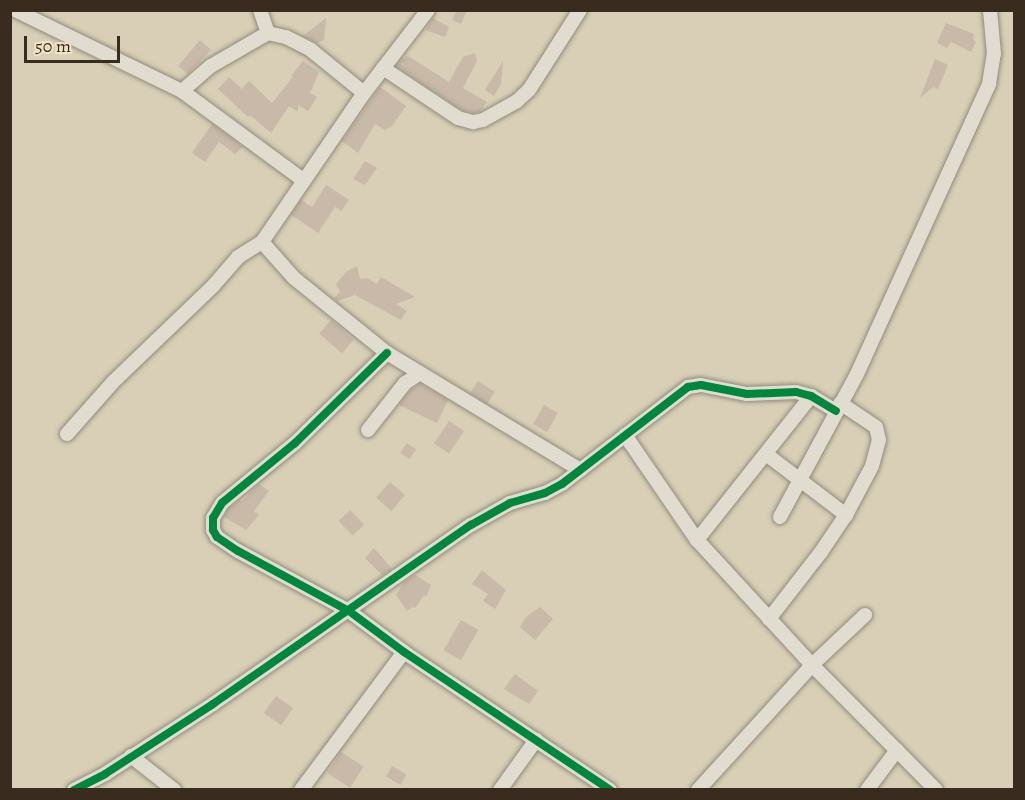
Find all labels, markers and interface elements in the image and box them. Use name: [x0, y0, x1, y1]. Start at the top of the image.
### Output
scale bar: [27, 24, 123, 62]
text: 50 m: [35, 34, 71, 58]

